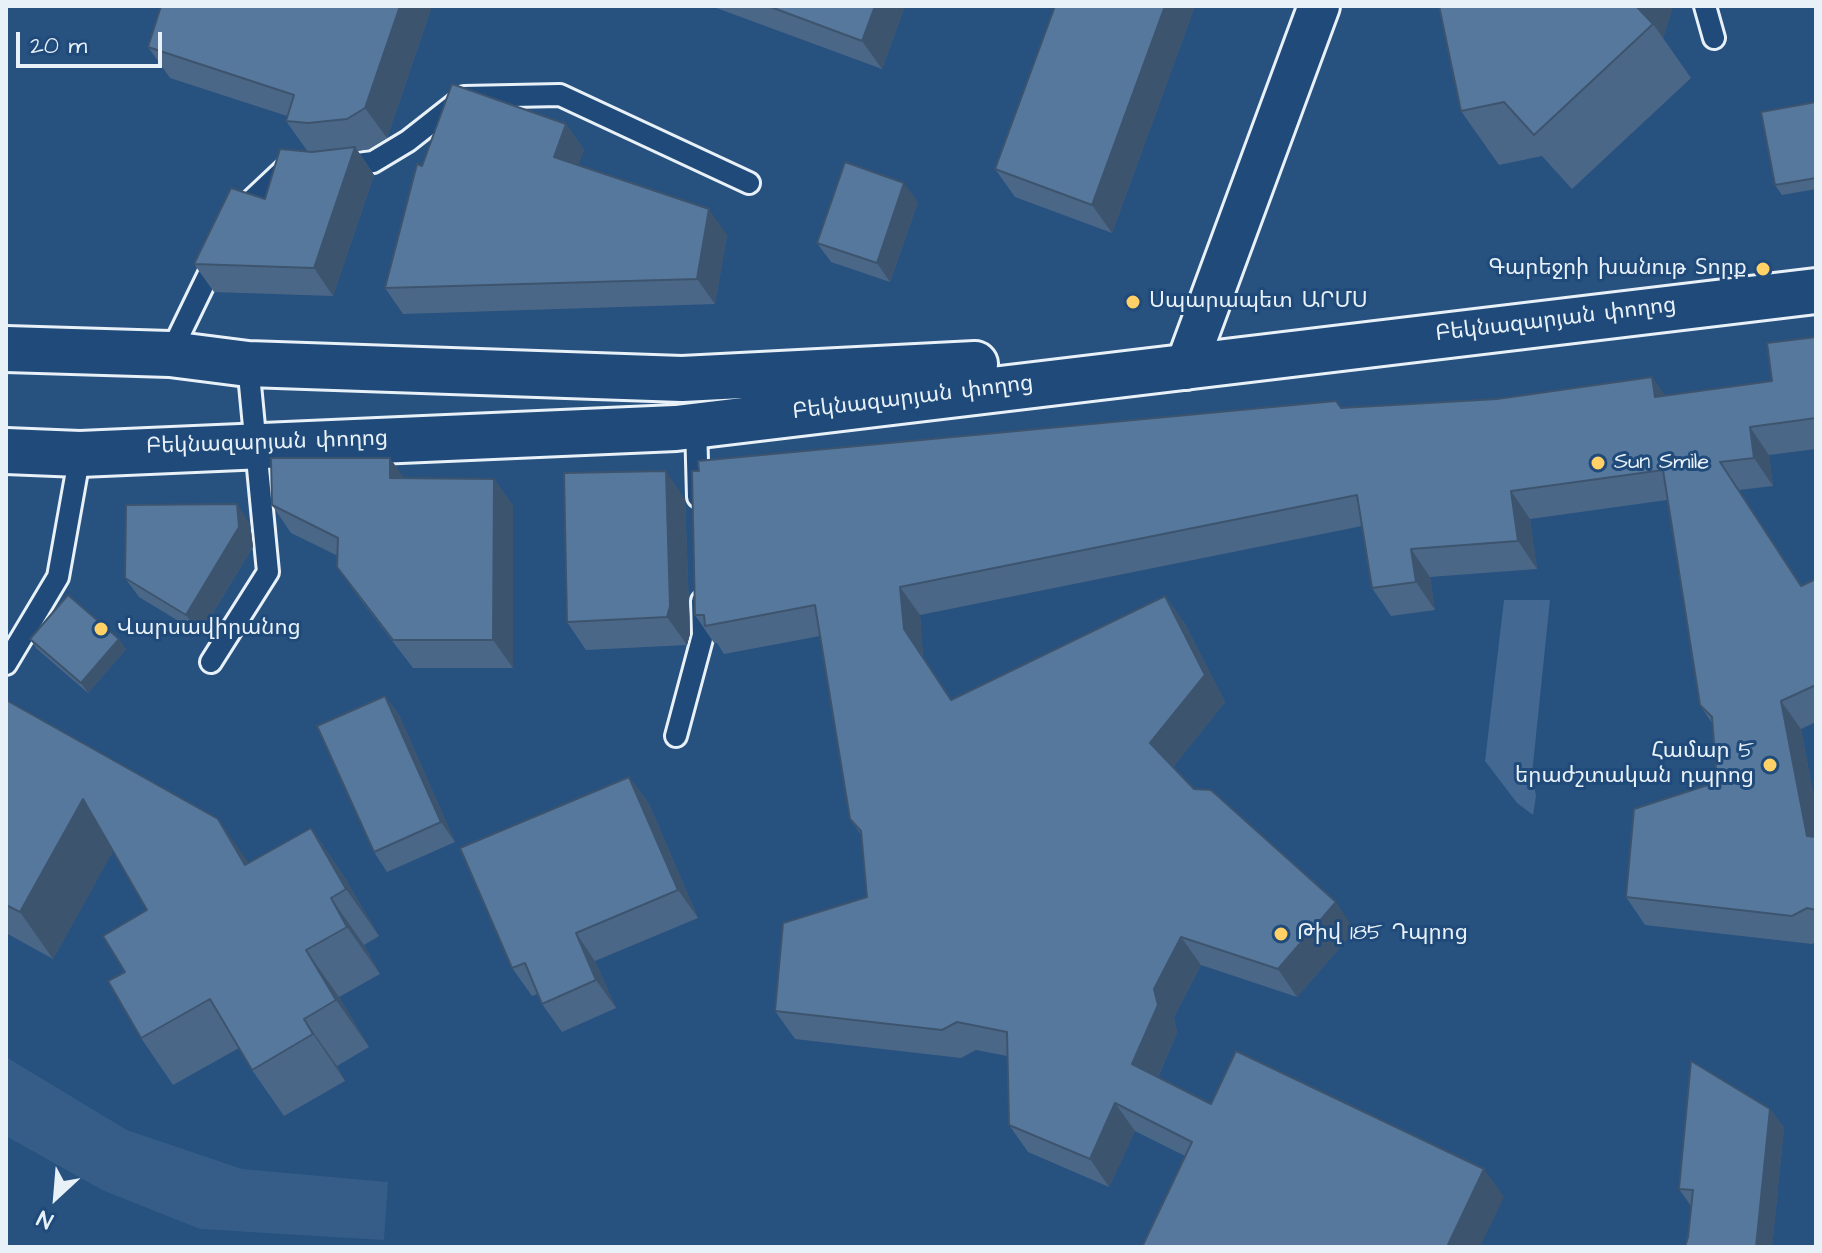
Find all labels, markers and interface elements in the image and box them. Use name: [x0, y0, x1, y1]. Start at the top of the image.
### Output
scale bar: [20, 16, 166, 66]
text: 20 m: [30, 29, 87, 63]
place label: Գարեջրի խանութ Տորք: [1488, 256, 1747, 282]
marker: Գարեջրի խանութ Տորք: [1754, 260, 1772, 278]
place label: Սպարապետ ԱՐՄՍ: [1149, 289, 1368, 315]
marker: Սպարապետ ԱՐՄՍ: [1124, 293, 1142, 311]
street label: Բեկնազարյան փողոց: [1434, 293, 1678, 349]
street label: Բեկնազարյան փողոց: [791, 371, 1035, 427]
street label: Բեկնազարյան փողոց: [146, 427, 388, 461]
place label: Sun Smile: [1614, 450, 1709, 476]
marker: Sun Smile: [1589, 454, 1607, 472]
place label: Վարսավիրանոց: [117, 616, 301, 642]
marker: Վարսավիրանոց: [92, 620, 110, 638]
place label: Համար 5 երաժշտական դպրոց: [1515, 739, 1754, 790]
marker: Համար 5 երաժշտական դպրոց: [1761, 756, 1779, 774]
place label: Թիվ 185 Դպրոց: [1297, 921, 1468, 947]
marker: Թիվ 185 Դպրոց: [1272, 925, 1290, 943]
north arrow: [16, 1157, 96, 1237]
text: N: [32, 1202, 58, 1236]

